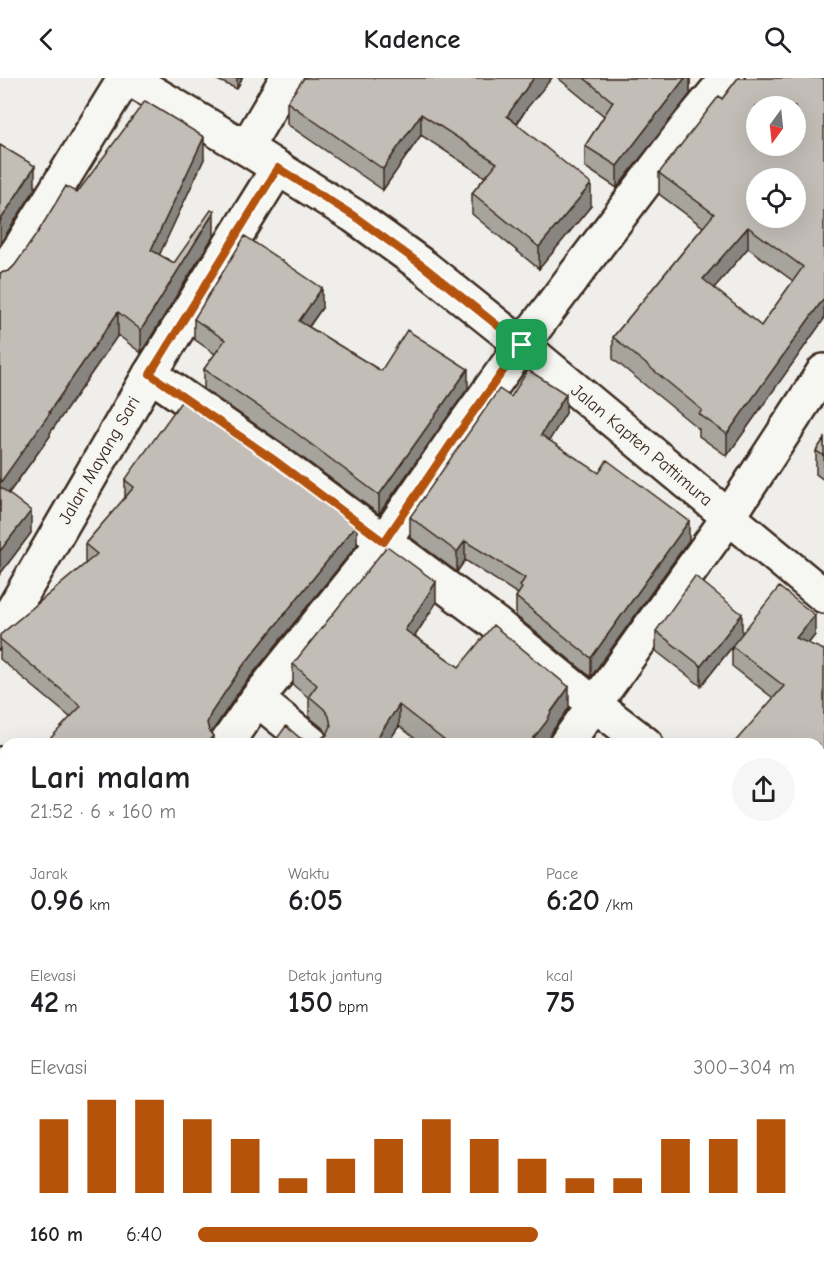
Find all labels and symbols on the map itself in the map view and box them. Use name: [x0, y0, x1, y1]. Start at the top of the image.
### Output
north arrow: [746, 96, 806, 156]
pin: [496, 319, 547, 370]
street label: Jalan Kapten Pattimura: [567, 380, 717, 511]
street label: Jalan Mayang Sari: [54, 393, 145, 528]

